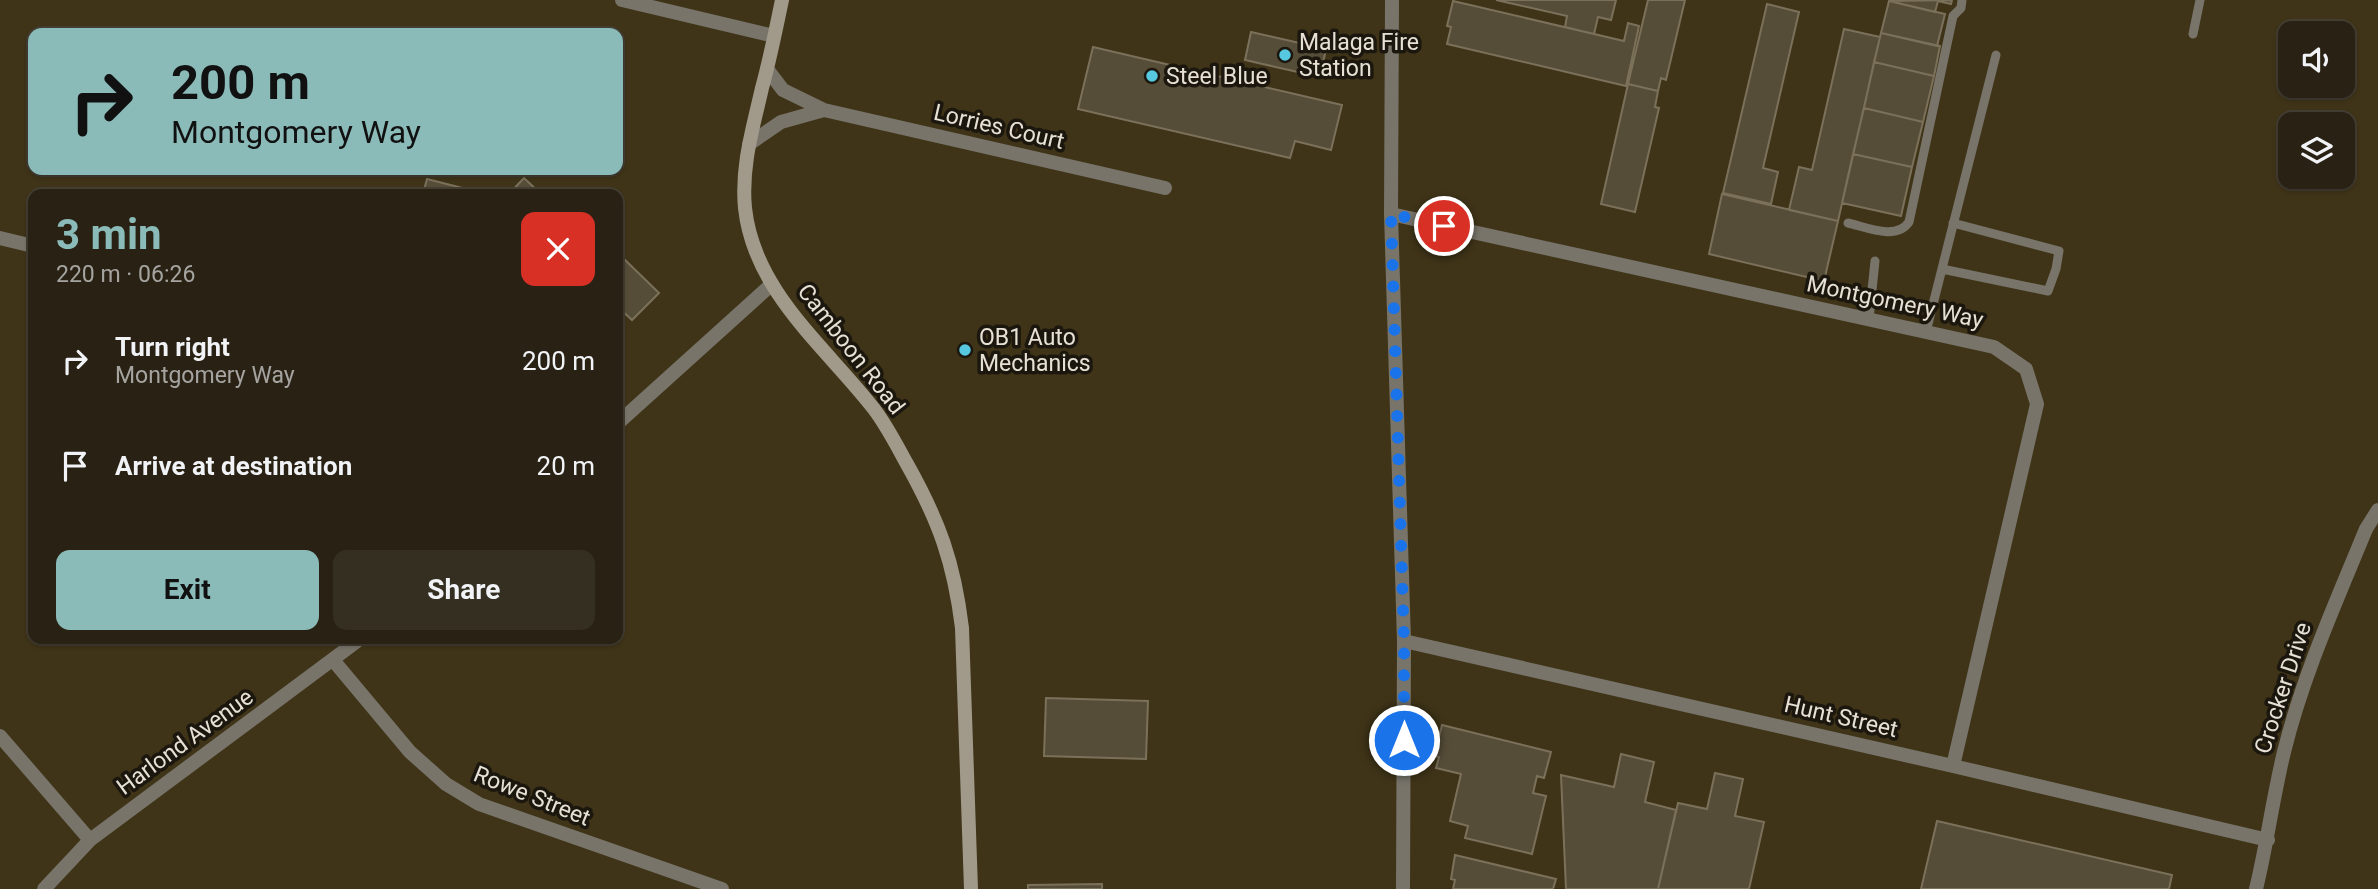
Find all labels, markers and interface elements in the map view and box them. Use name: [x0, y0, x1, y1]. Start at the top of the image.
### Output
map controls: [2278, 21, 2355, 189]
button: sound: [2278, 21, 2355, 98]
place label: Malaga Fire Station: [1299, 29, 1419, 82]
marker: Malaga Fire Station: [1277, 47, 1293, 63]
text: 200 m: [171, 54, 310, 111]
icon: right: [56, 56, 147, 147]
place label: Steel Blue: [1166, 63, 1268, 90]
marker: Steel Blue: [1144, 68, 1160, 84]
street label: Lorries Court: [931, 99, 1067, 155]
button: layers: [2278, 112, 2355, 189]
text: Montgomery Way: [171, 113, 421, 151]
pin: [1414, 196, 1474, 256]
icon: arrive: [1425, 207, 1463, 245]
text: 3 min: [56, 210, 162, 259]
button: close: [521, 212, 595, 286]
text: 220 m · 06:26: [56, 261, 195, 288]
street label: Montgomery Way: [1804, 270, 1986, 334]
street label: Camboon Road: [792, 278, 910, 420]
place label: OB1 Auto Mechanics: [979, 324, 1091, 377]
text: Turn right: [115, 332, 230, 362]
icon: right: [56, 342, 94, 380]
marker: OB1 Auto Mechanics: [957, 342, 973, 358]
text: 200 m: [522, 346, 595, 376]
text: Montgomery Way: [115, 362, 295, 389]
icon: arrive: [56, 447, 94, 485]
text: Arrive at destination: [115, 451, 352, 481]
text: 20 m: [537, 451, 595, 481]
button: Exit: [56, 550, 319, 630]
button: Share: [333, 550, 595, 630]
street label: Crocker Drive: [2249, 619, 2317, 757]
street label: Harlond Avenue: [112, 683, 258, 801]
street label: Hunt Street: [1782, 691, 1900, 743]
position arrow: [1367, 703, 1441, 777]
street label: Rowe Street: [470, 760, 594, 832]

